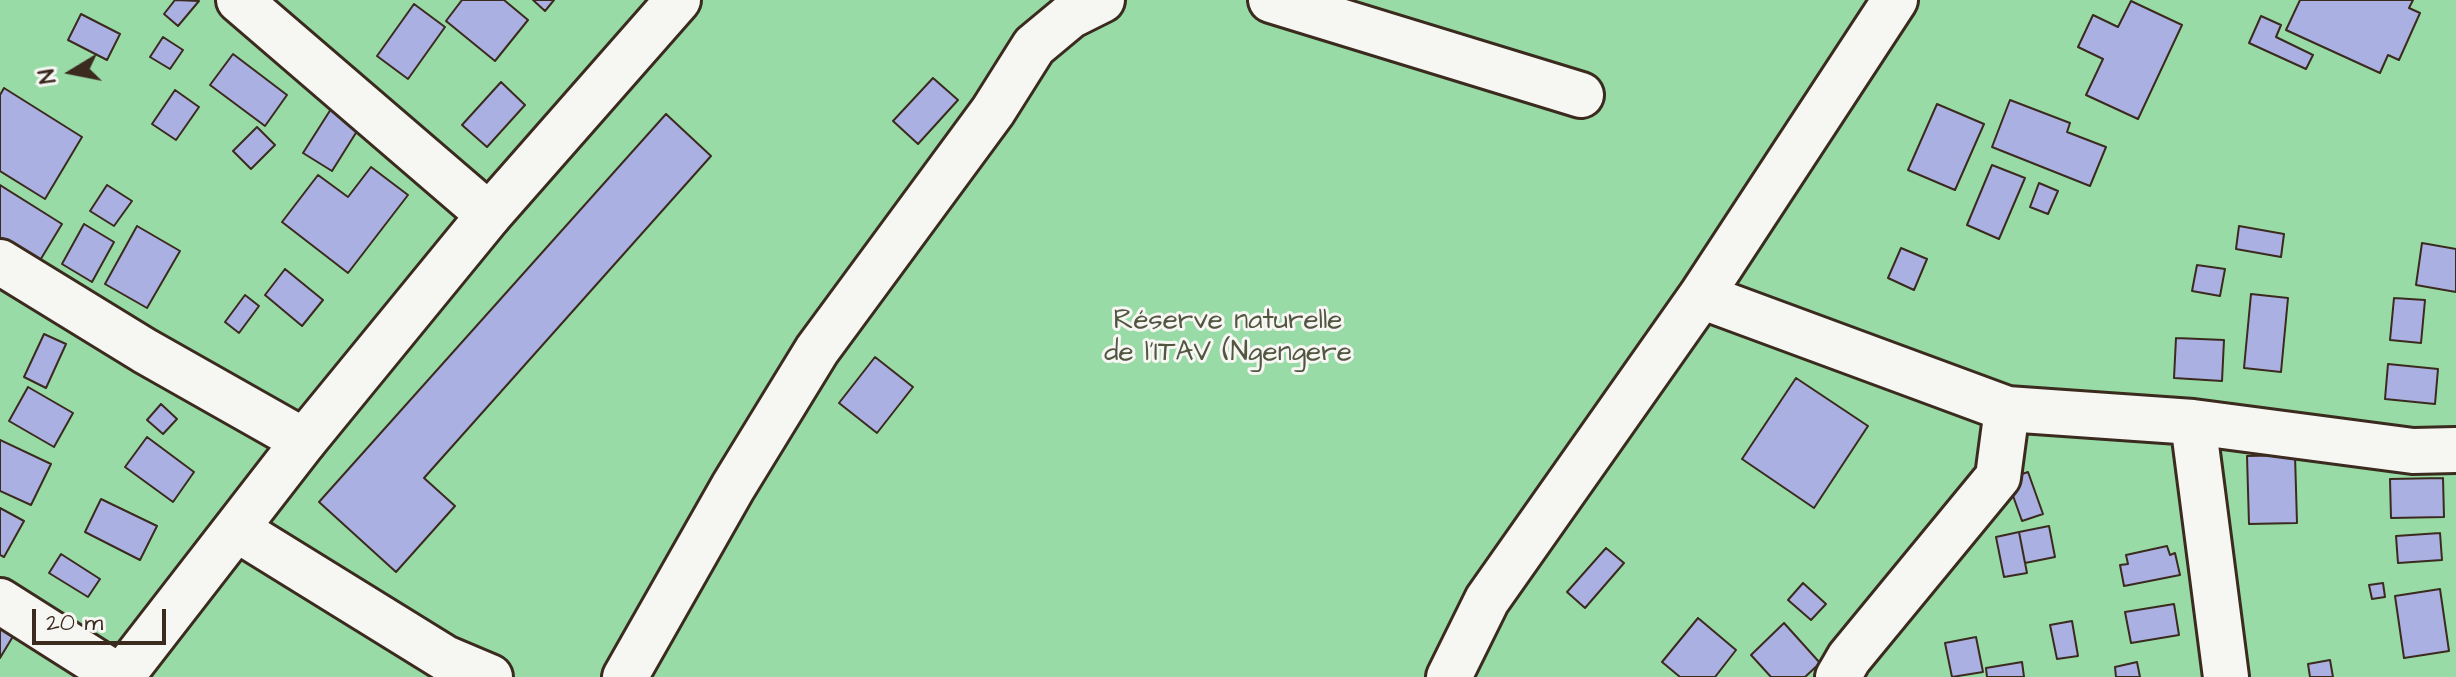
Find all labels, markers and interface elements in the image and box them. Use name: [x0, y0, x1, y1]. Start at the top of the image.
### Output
north arrow: [32, 32, 112, 112]
text: N: [31, 67, 64, 86]
park label: Réserve naturelle de l'ITAV (Ngengere: [1104, 305, 1352, 371]
scale bar: [36, 593, 170, 643]
text: 20 m: [46, 606, 103, 640]

